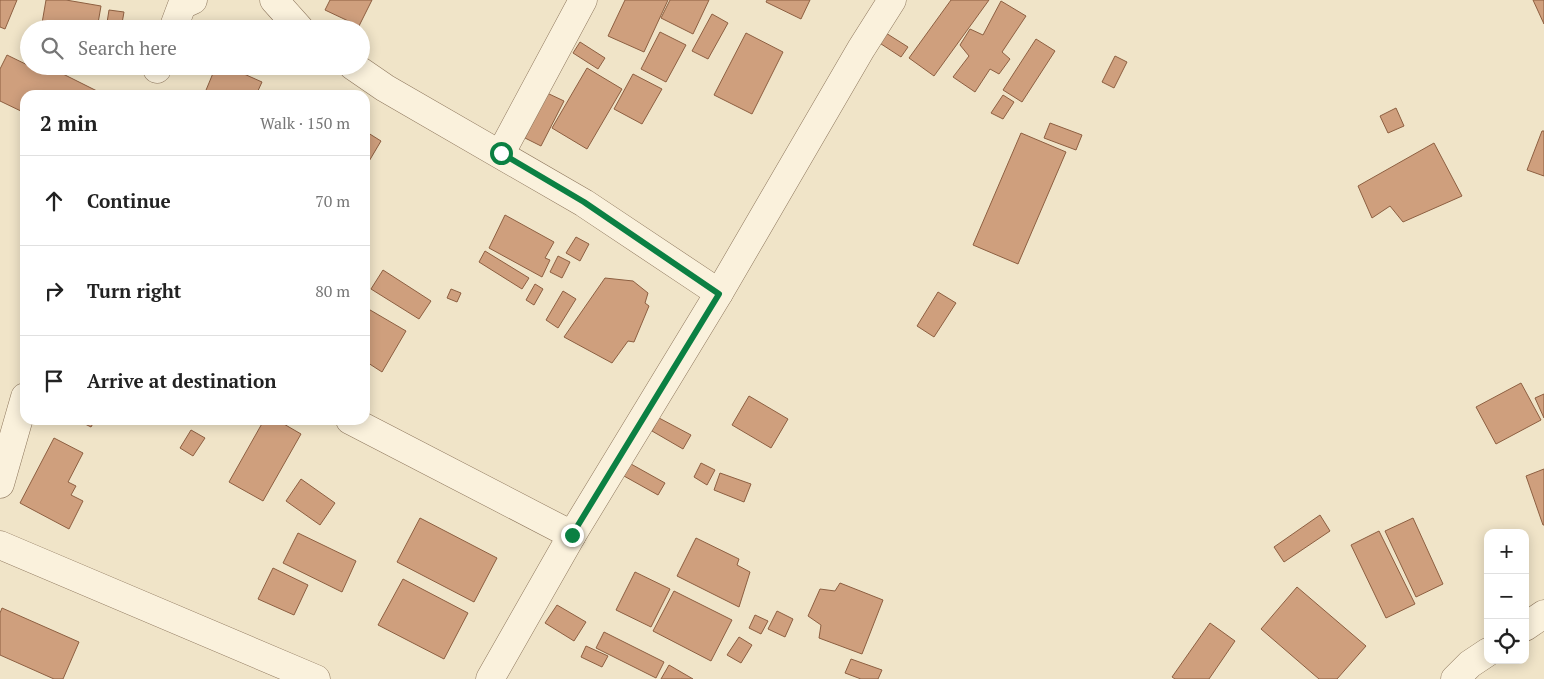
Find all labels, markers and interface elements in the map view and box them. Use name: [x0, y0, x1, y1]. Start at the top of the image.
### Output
search box: [20, 20, 370, 75]
icon: search: [38, 34, 66, 62]
text: Search here: [78, 35, 177, 60]
text: 2 min: [40, 109, 97, 137]
text: Walk · 150 m: [260, 112, 350, 134]
route start: [490, 142, 513, 165]
icon: ahead: [40, 187, 68, 215]
text: Continue: [87, 188, 171, 213]
text: 70 m: [315, 190, 350, 212]
icon: right: [40, 277, 68, 305]
text: Turn right: [87, 278, 181, 303]
text: 80 m: [315, 280, 350, 302]
icon: arrive: [40, 367, 68, 395]
text: Arrive at destination: [87, 368, 276, 393]
route end: [561, 524, 584, 547]
map controls: [1484, 529, 1529, 664]
button: +: [1484, 529, 1529, 574]
button: −: [1484, 574, 1529, 619]
button: locate: [1484, 619, 1529, 664]

